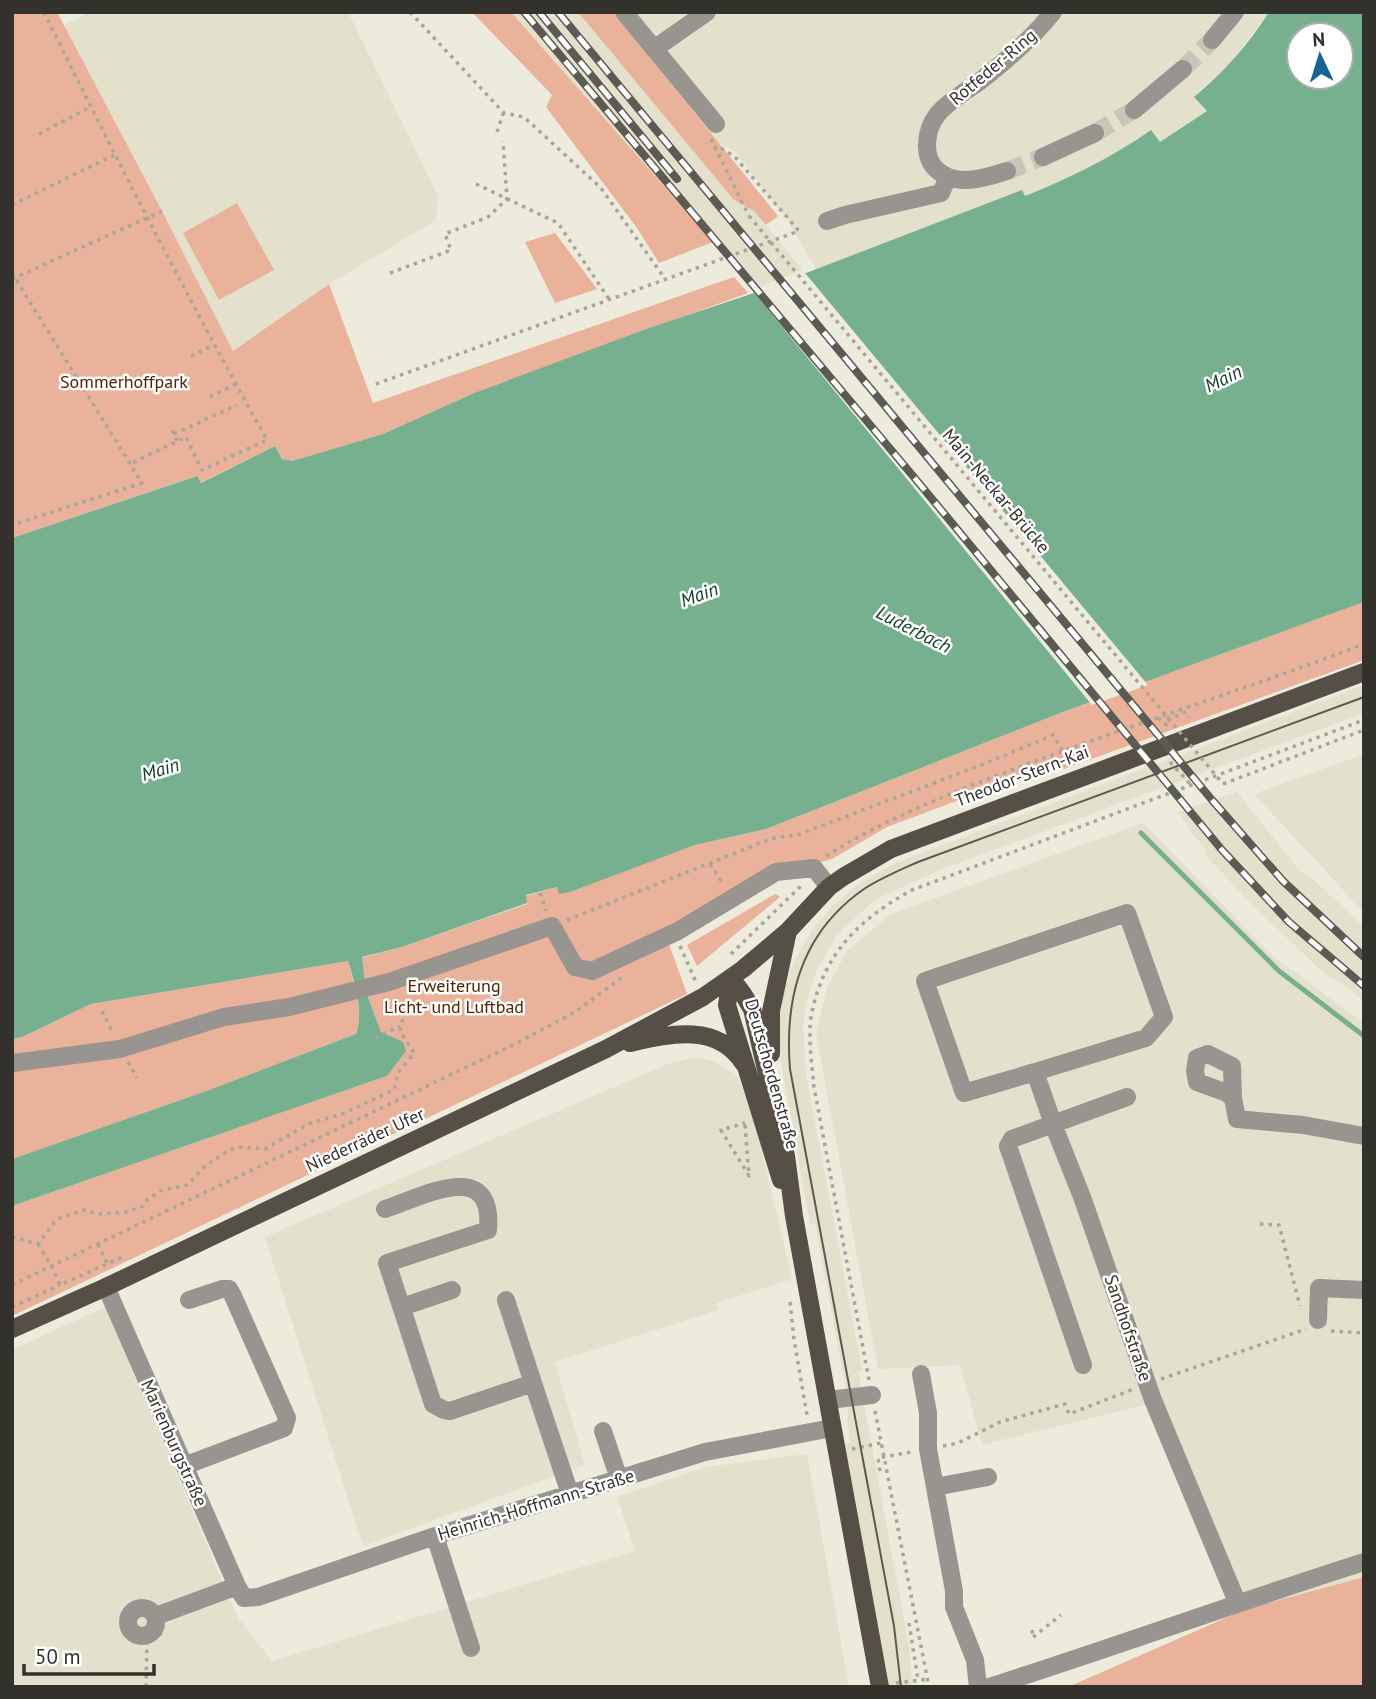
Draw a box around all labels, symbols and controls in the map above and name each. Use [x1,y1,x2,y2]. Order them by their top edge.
north arrow [1285,21,1355,91]
street label: Rotfeder-Ring [944,23,1041,110]
text: N [1312,27,1326,51]
water label: Main [1200,359,1246,397]
park label: Sommerhoffpark [60,370,188,393]
street label: Main-Neckar-Brücke [938,424,1055,558]
water label: Main [677,576,721,612]
water label: Luderbach [873,600,955,658]
street label: Theodor-Stern-Kai [952,739,1092,812]
water label: Main [138,752,182,786]
park label: Erweiterung Licht- und Luftbad [384,974,524,1018]
street label: Deutschordenstraße [740,996,805,1152]
street label: Niederräder Ufer [302,1102,428,1177]
street label: Sandhofstraße [1099,1271,1158,1384]
street label: Marienburgstraße [136,1376,213,1510]
street label: Heinrich-Hoffmann-Straße [435,1464,637,1545]
scale bar [24,1632,154,1676]
text: 50 m [35,1643,81,1670]

